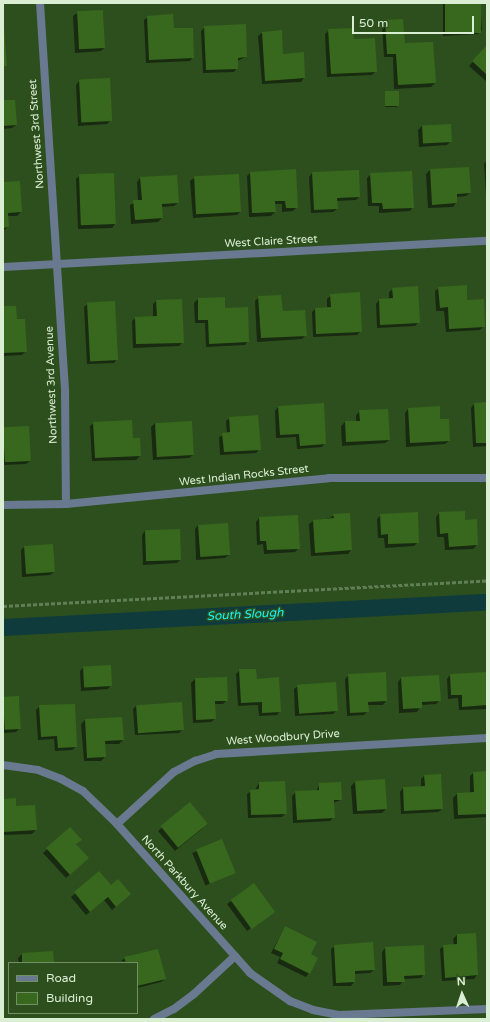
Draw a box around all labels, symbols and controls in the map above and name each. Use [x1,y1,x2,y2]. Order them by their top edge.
scale bar [354,8,476,34]
text: 50 m [359,16,388,30]
street label: Northwest 3rd Street [27,79,47,189]
street label: West Claire Street [224,233,318,251]
street label: Northwest 3rd Avenue [43,326,61,444]
street label: West Indian Rocks Street [179,463,309,489]
water label: South Slough [206,606,284,624]
street label: West Woodbury Drive [226,727,340,749]
street label: North Parkbury Avenue [138,833,230,933]
legend [8,962,138,1014]
text: Road [46,971,76,985]
north arrow [442,974,482,1014]
text: N [457,975,466,988]
text: Building [46,991,93,1005]

